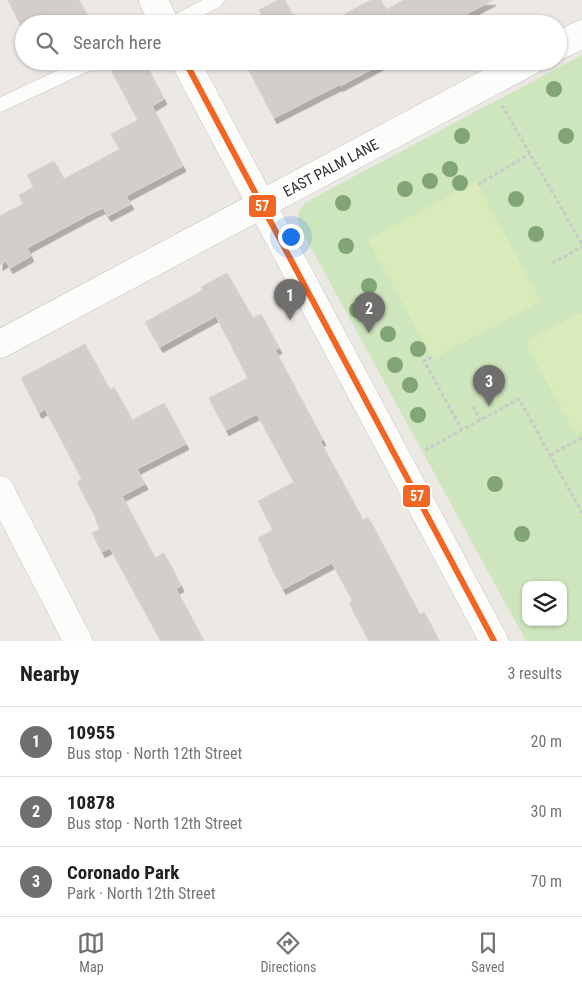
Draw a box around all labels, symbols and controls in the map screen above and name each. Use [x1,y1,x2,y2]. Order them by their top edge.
search box [15,15,567,70]
icon: search [33,29,61,57]
text: Search here [73,31,161,54]
street label: EAST PALM LANE [280,135,382,201]
line badge: 57 [248,194,277,218]
text: 57 [255,198,269,214]
your location [278,224,304,250]
pin: 1 [274,279,306,320]
pin: 2 [353,292,385,333]
pin: 3 [473,365,505,406]
line badge: 57 [402,484,431,508]
text: 57 [410,488,424,504]
map controls [522,581,567,626]
button: layers [522,581,567,626]
text: Nearby [20,662,79,686]
text: 3 results [507,664,562,683]
text: 10955 [67,721,115,744]
text: 1 [32,732,40,751]
text: 20 m [530,732,562,751]
text: Bus stop · North 12th Street [67,744,242,763]
text: 10878 [67,791,115,814]
text: 2 [32,802,40,821]
text: 30 m [530,802,562,821]
text: Bus stop · North 12th Street [67,814,242,833]
text: Coronado Park [67,861,179,884]
text: 3 [32,872,40,891]
text: 70 m [530,872,562,891]
text: Park · North 12th Street [67,884,216,903]
tab: Map [77,929,105,975]
tab: Directions [260,929,316,975]
tab: Saved [471,929,505,975]

